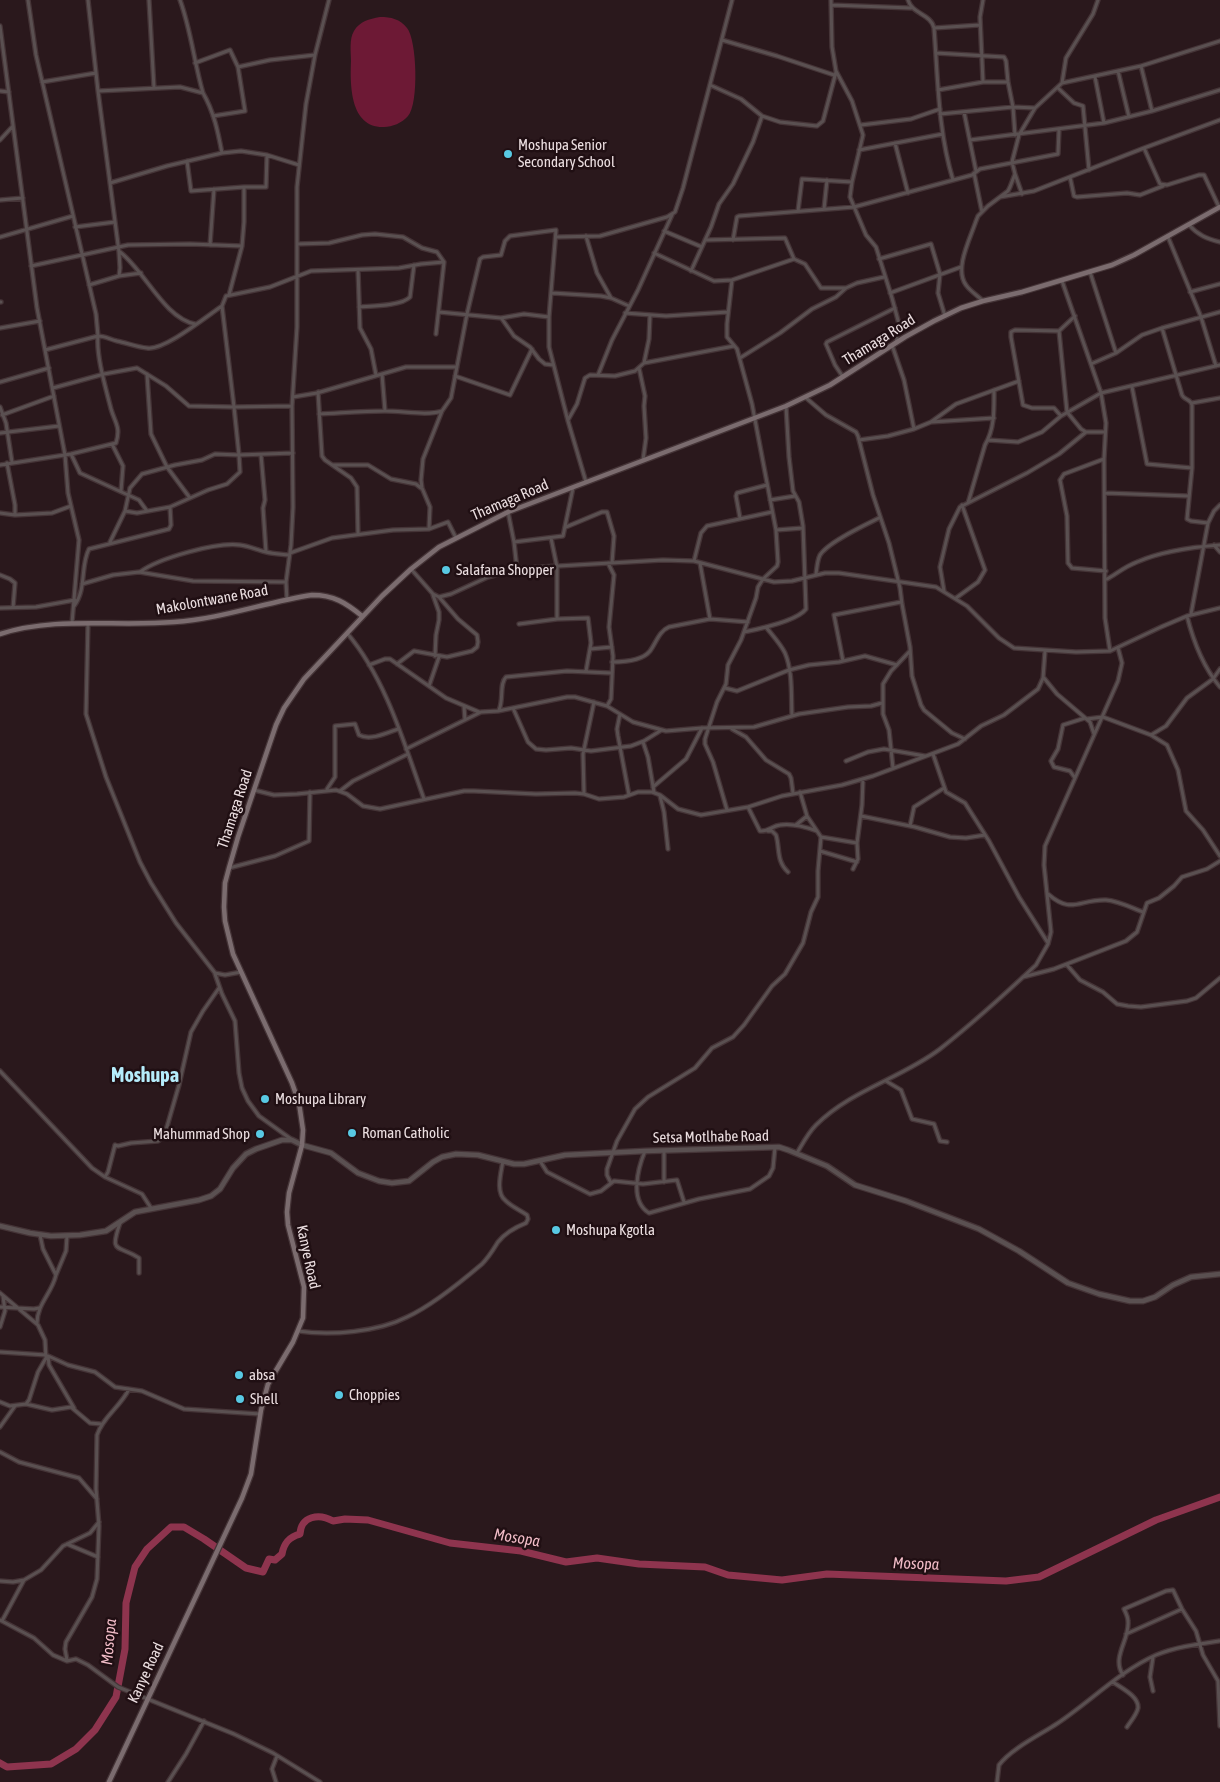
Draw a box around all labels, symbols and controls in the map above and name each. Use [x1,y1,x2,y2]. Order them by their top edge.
place label: Moshupa Senior Secondary School [518,136,615,171]
marker: Moshupa Senior Secondary School [502,148,514,160]
street label: Thamaga Road [839,311,919,369]
street label: Thamaga Road [469,476,551,524]
place label: Salafana Shopper [456,561,554,579]
marker: Salafana Shopper [440,564,452,576]
street label: Makolontwane Road [155,581,269,619]
street label: Thamaga Road [214,767,256,851]
district label: Moshupa [111,1064,179,1088]
place label: Moshupa Library [275,1090,366,1108]
marker: Moshupa Library [259,1093,271,1105]
place label: Roman Catholic [362,1124,449,1142]
place label: Mahummad Shop [153,1125,250,1143]
marker: Roman Catholic [346,1127,358,1139]
street label: Setsa Motlhabe Road [653,1127,769,1147]
marker: Mahummad Shop [254,1128,266,1140]
place label: Moshupa Kgotla [566,1221,655,1239]
street label: Kanye Road [292,1223,324,1291]
marker: Moshupa Kgotla [550,1224,562,1236]
place label: absa [249,1366,275,1384]
marker: absa [233,1369,245,1381]
place label: Choppies [349,1386,400,1404]
marker: Choppies [333,1389,345,1401]
place label: Shell [250,1390,278,1408]
marker: Shell [234,1393,246,1405]
water label: Mosopa [493,1525,541,1551]
water label: Mosopa [892,1554,940,1574]
water label: Mosopa [97,1618,121,1666]
street label: Kanye Road [124,1640,168,1706]

